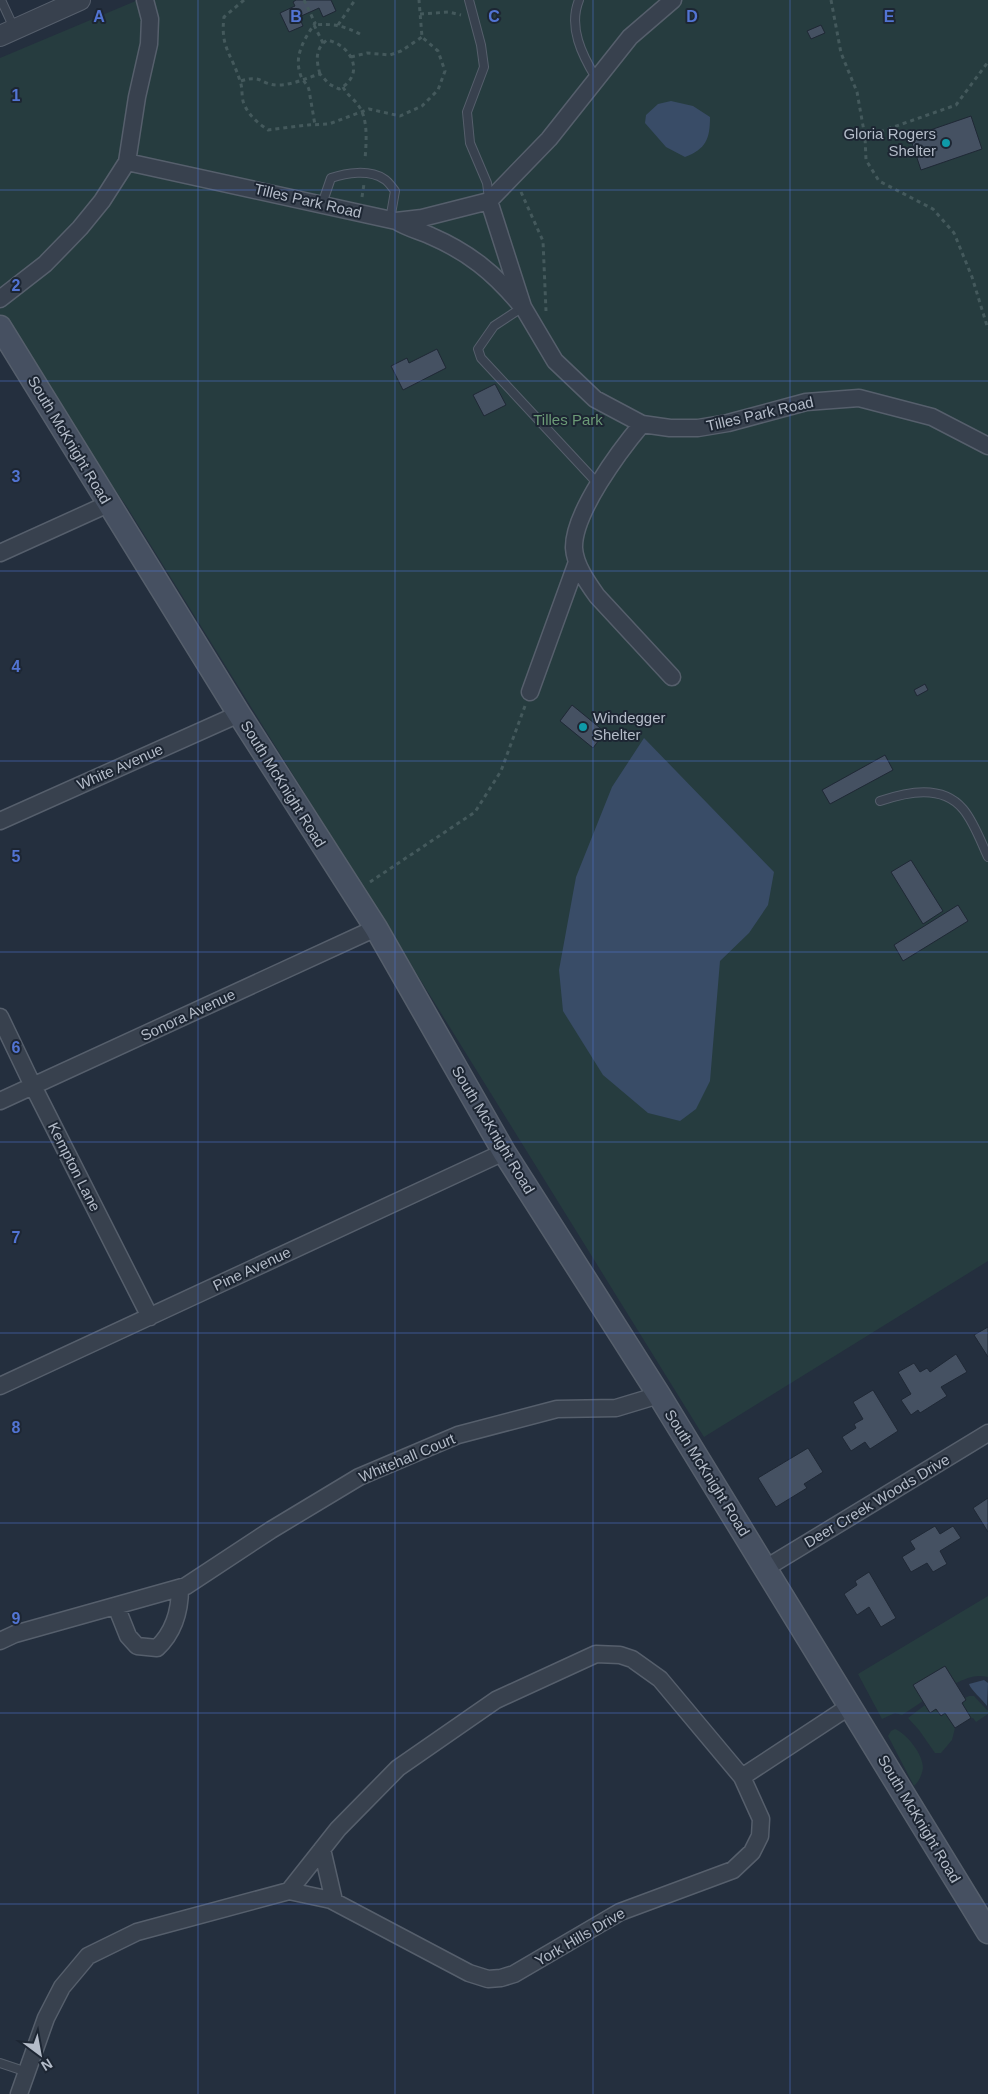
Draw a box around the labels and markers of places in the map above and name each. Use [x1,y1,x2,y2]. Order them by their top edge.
place label: Gloria Rogers Shelter [843,125,936,159]
marker: Gloria Rogers Shelter [940,137,952,149]
place label: Windegger Shelter [593,709,666,743]
marker: Windegger Shelter [577,721,589,733]

